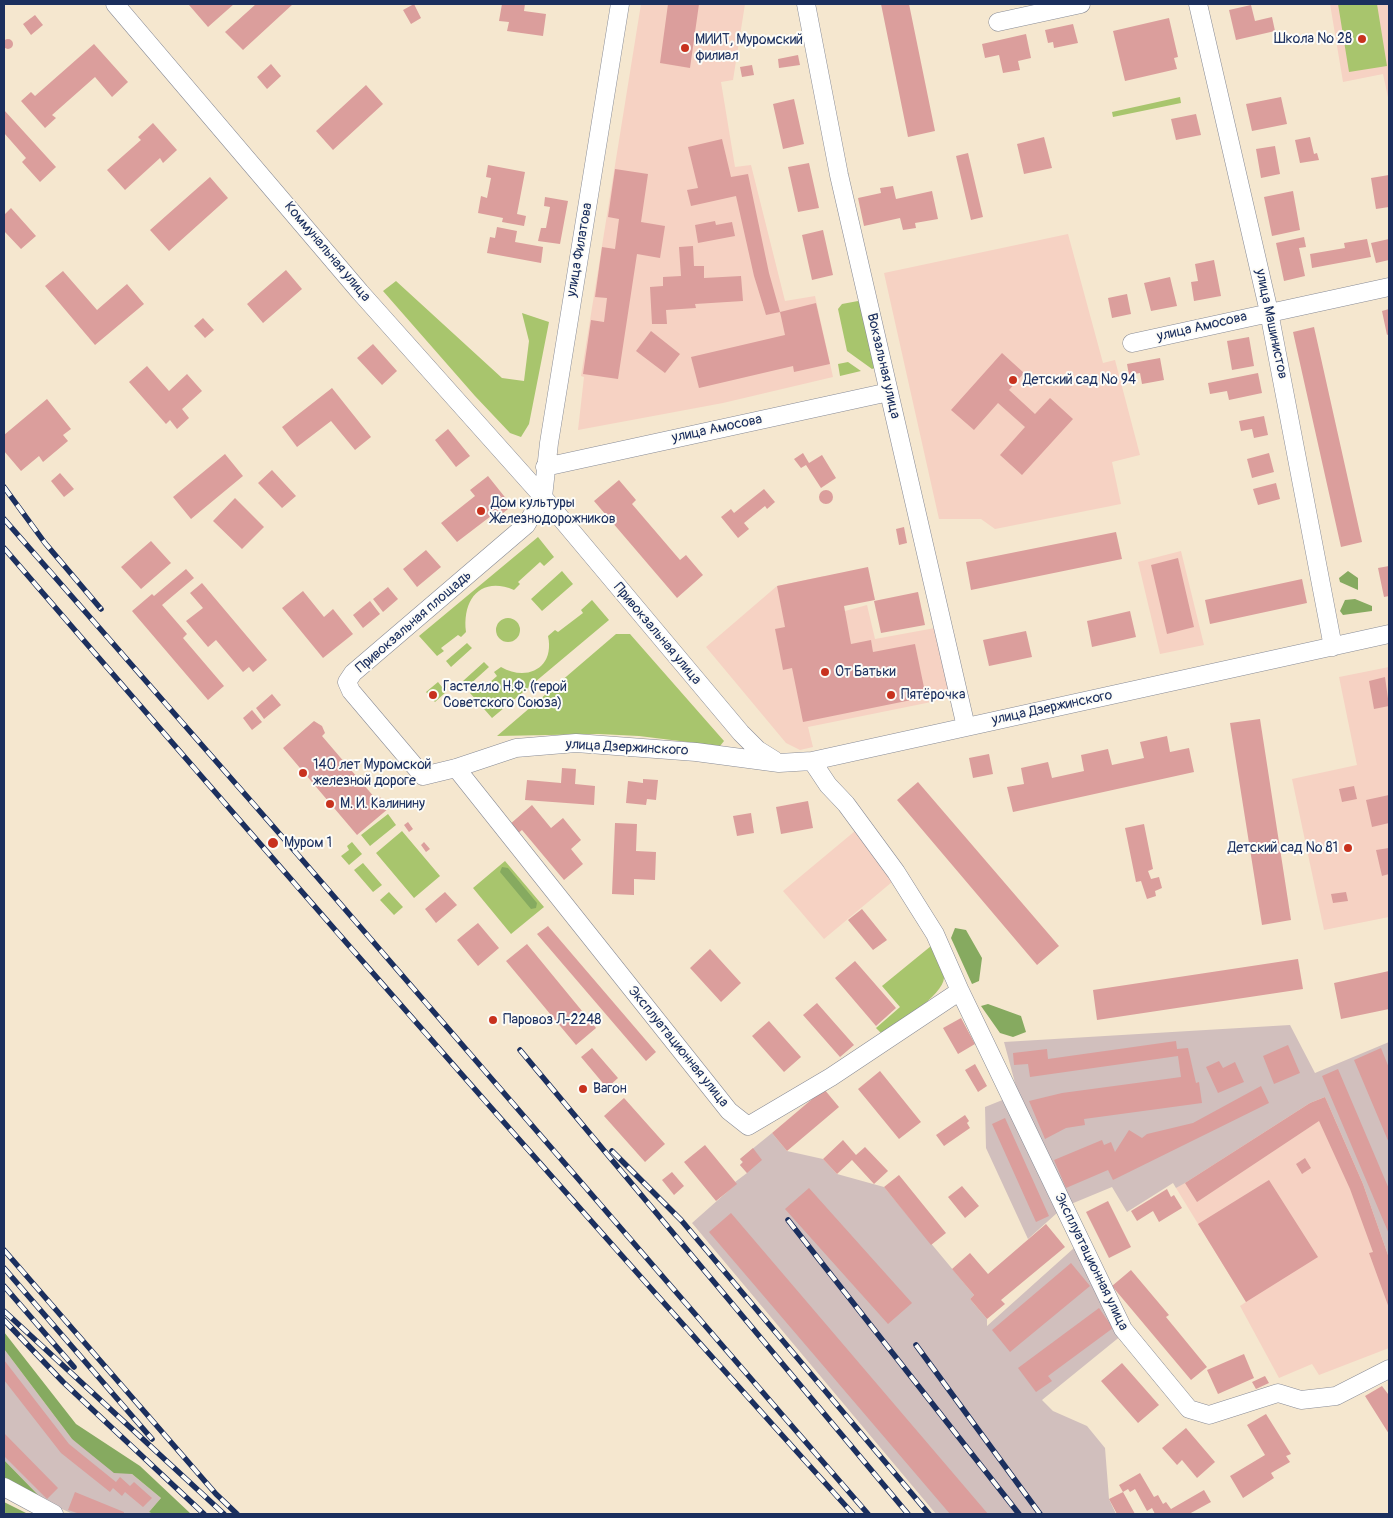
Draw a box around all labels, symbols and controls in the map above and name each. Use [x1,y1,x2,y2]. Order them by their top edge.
place label: Школа № 28 [1274,31,1352,47]
place label: МИИТ, Муромский филиал [695,32,803,64]
marker: Школа № 28 [1356,33,1368,45]
marker: МИИТ, Муромский филиал [679,42,691,54]
street label: Коммунальная улица [280,199,374,305]
street label: улица Филатова [563,202,597,298]
street label: улица Машинистов [1251,267,1291,381]
street label: улица Амосова [1155,308,1249,346]
street label: Вокзальная улица [863,312,903,420]
place label: Детский сад № 94 [1023,372,1136,388]
marker: Детский сад № 94 [1007,374,1019,386]
street label: улица Амосова [670,411,764,447]
place label: Дом культуры Железнодорожников [491,495,616,528]
marker: Дом культуры Железнодорожников [475,505,487,517]
street label: Привокзальная площадь [353,567,475,677]
street label: Привокзальная улица [609,580,705,688]
place label: От Батьки [835,664,896,680]
marker: От Батьки [819,666,831,678]
place label: Гастелло Н.Ф. (герой Советского Союза) [443,679,567,712]
place label: Пятёрочка [901,687,965,703]
street label: улица Дзержинского [990,687,1114,729]
marker: Гастелло Н.Ф. (герой Советского Союза) [427,689,439,701]
marker: Пятёрочка [885,689,897,701]
street label: улица Дзержинского [565,736,689,760]
place label: 140 лет Муромской железной дороге [313,757,431,790]
marker: 140 лет Муромской железной дороге [297,767,309,779]
place label: М. И. Калинину [340,796,425,812]
marker: М. И. Калинину [324,798,336,810]
place label: Муром 1 [284,835,332,851]
marker: Муром 1 [266,836,280,850]
place label: Детский сад № 81 [1228,840,1338,856]
marker: Детский сад № 81 [1342,842,1354,854]
street label: Эксплуатационная улица [624,983,732,1111]
place label: Паровоз Л-2248 [503,1012,601,1028]
marker: Паровоз Л-2248 [487,1014,499,1026]
place label: Вагон [593,1081,627,1097]
marker: Вагон [577,1083,589,1095]
street label: Эксплуатационная улица [1050,1191,1132,1333]

